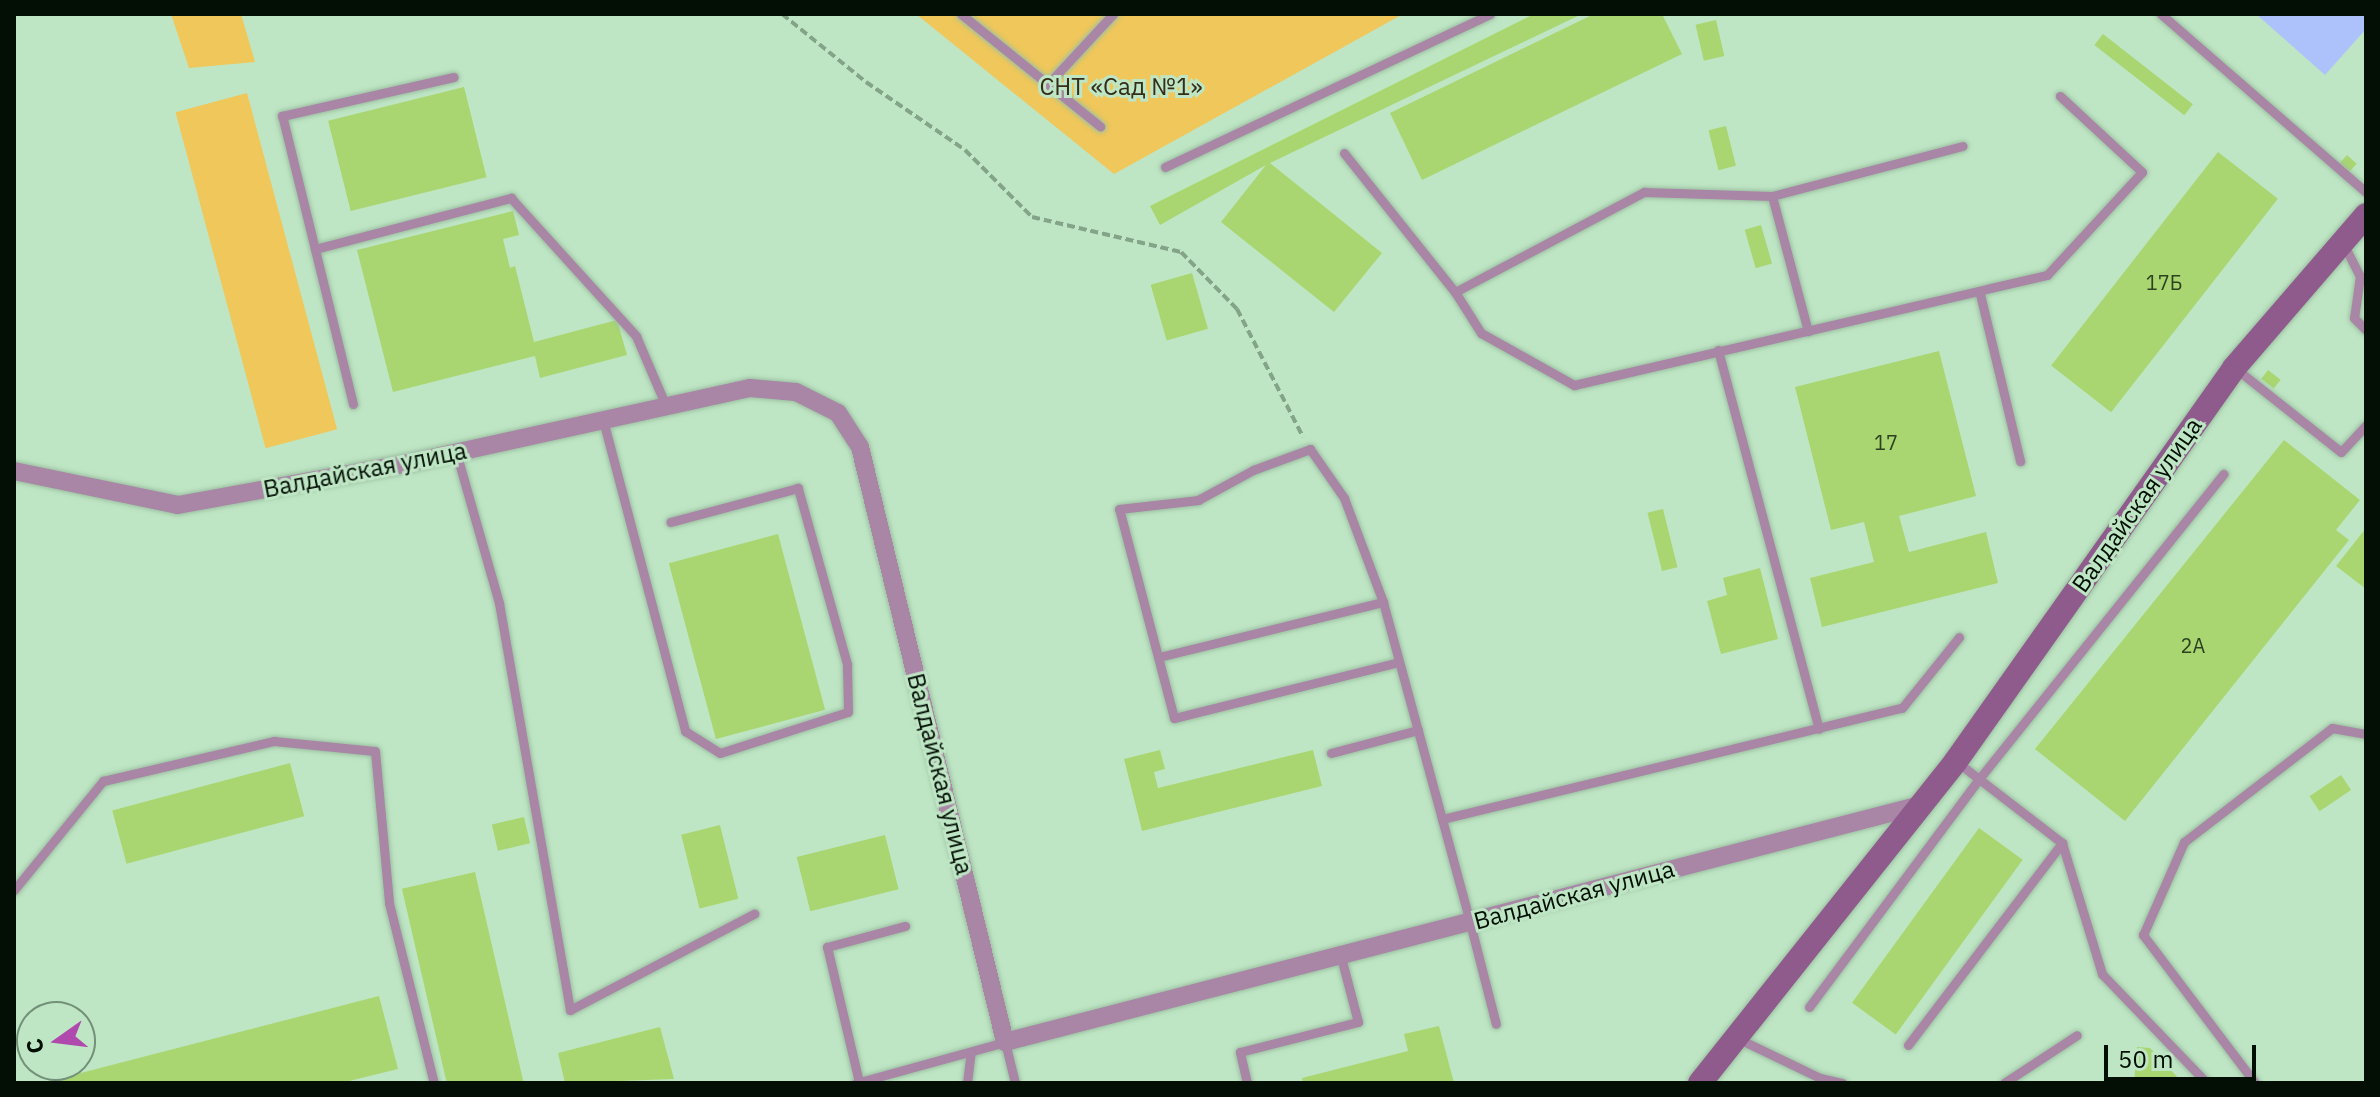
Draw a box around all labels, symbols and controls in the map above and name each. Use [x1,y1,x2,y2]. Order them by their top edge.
park label: СНТ «Сад №1» [1039,73,1203,101]
house number: 17Б [2146,270,2182,294]
street label: Валдайская улица [2066,412,2208,598]
house number: 17 [1874,430,1898,454]
street label: Валдайская улица [261,436,469,504]
house number: 2А [2181,633,2205,657]
street label: Валдайская улица [901,670,979,878]
street label: Валдайская улица [1471,854,1677,936]
north arrow [16,1001,96,1081]
scale bar [2108,1029,2260,1079]
text: С [18,1036,50,1057]
text: 50 m [2118,1043,2173,1075]

